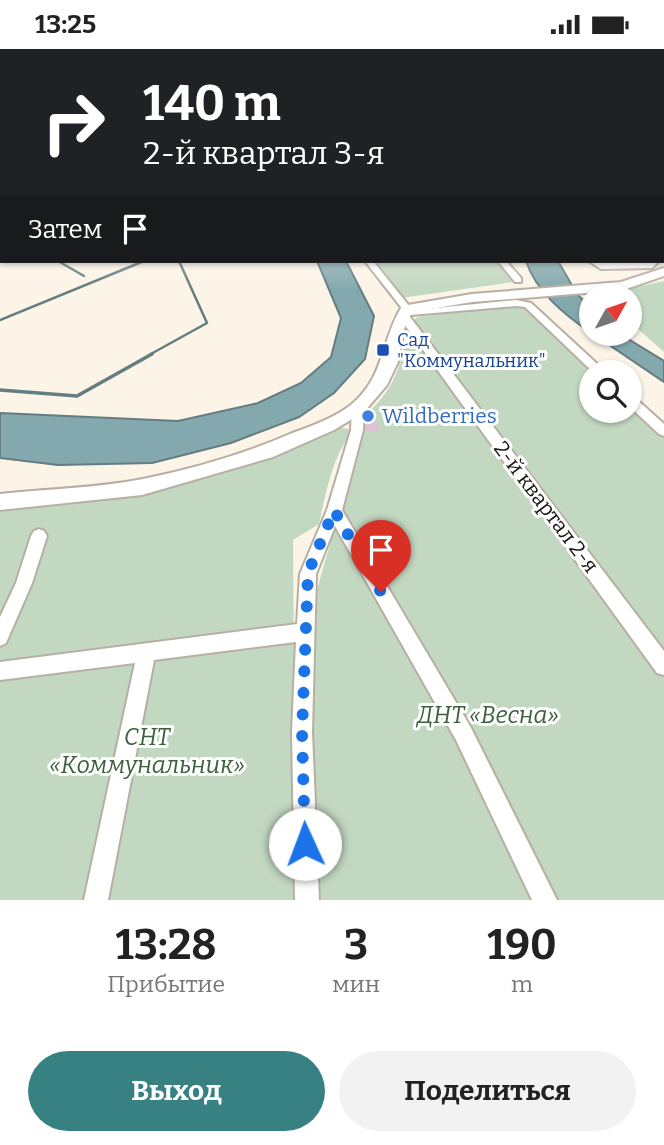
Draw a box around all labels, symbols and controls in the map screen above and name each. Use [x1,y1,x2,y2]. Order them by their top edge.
text: 13:25 [35,9,96,40]
text: 140 m [143,74,281,133]
icon: right [28,77,119,168]
text: 2-й квартал 3-я [143,134,384,172]
icon: arrive [116,210,154,248]
text: Затем [28,214,102,245]
north arrow [579,283,642,347]
map controls [579,283,642,423]
place label: Сад "Коммунальник" [397,329,546,372]
marker: Сад "Коммунальник" [375,342,391,358]
button: search [579,360,642,423]
place label: Wildberries [382,403,497,429]
marker: Wildberries [360,408,376,424]
street label: 2-й квартал 2-я [488,436,604,578]
pin [351,520,411,592]
icon: arrive [362,531,400,569]
park label: ДНТ «Весна» [415,701,559,729]
park label: СНТ «Коммунальник» [49,723,245,779]
position arrow [268,807,342,881]
text: 13:28 [116,920,217,970]
text: 3 [344,920,368,970]
text: 190 [487,920,557,970]
text: Прибытие [107,970,225,998]
text: мин [332,970,380,998]
text: m [511,970,533,998]
button: Выход [28,1051,325,1131]
button: Поделиться [339,1051,636,1131]

